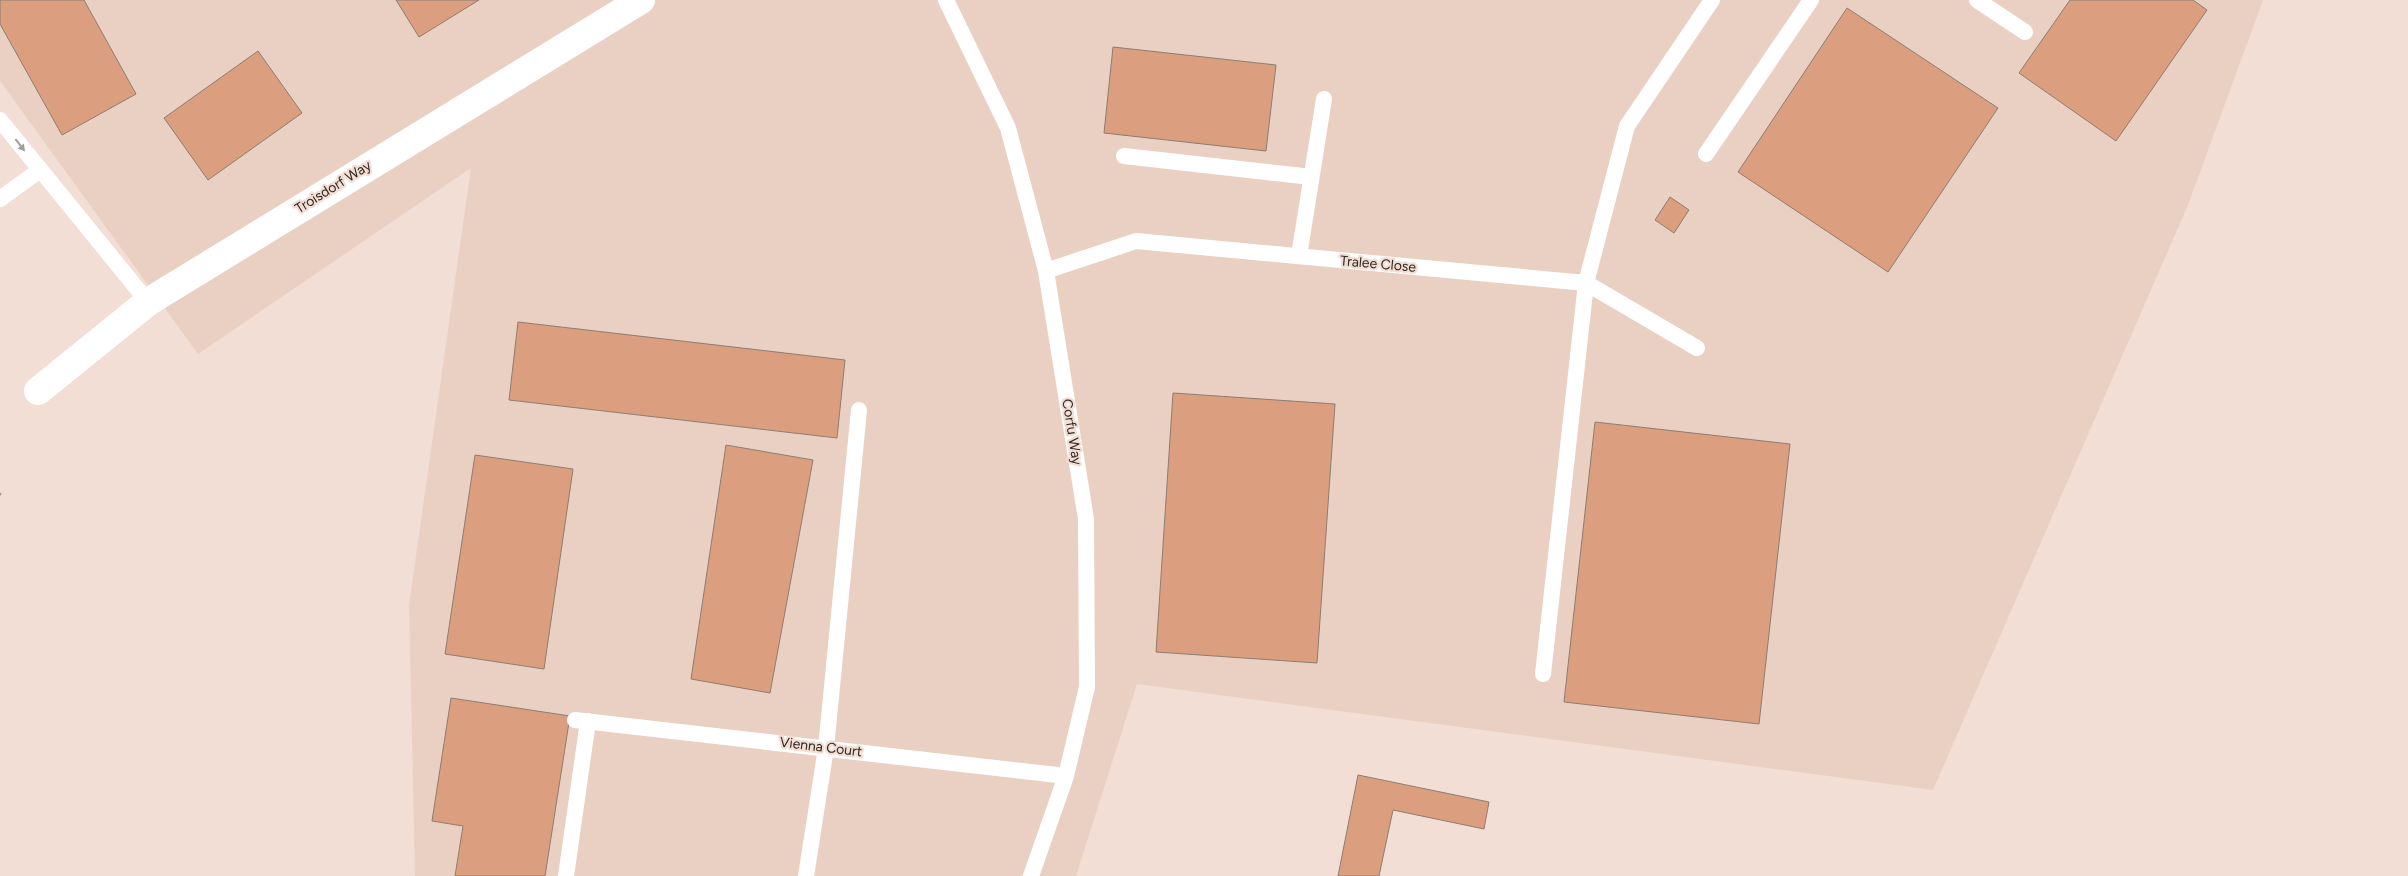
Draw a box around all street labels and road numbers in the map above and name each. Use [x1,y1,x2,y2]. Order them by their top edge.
street label: Troisdorf Way [292,156,375,217]
street label: Tralee Close [1339,252,1417,276]
street label: Corfu Way [1058,398,1086,467]
street label: Vienna Court [779,734,863,760]

